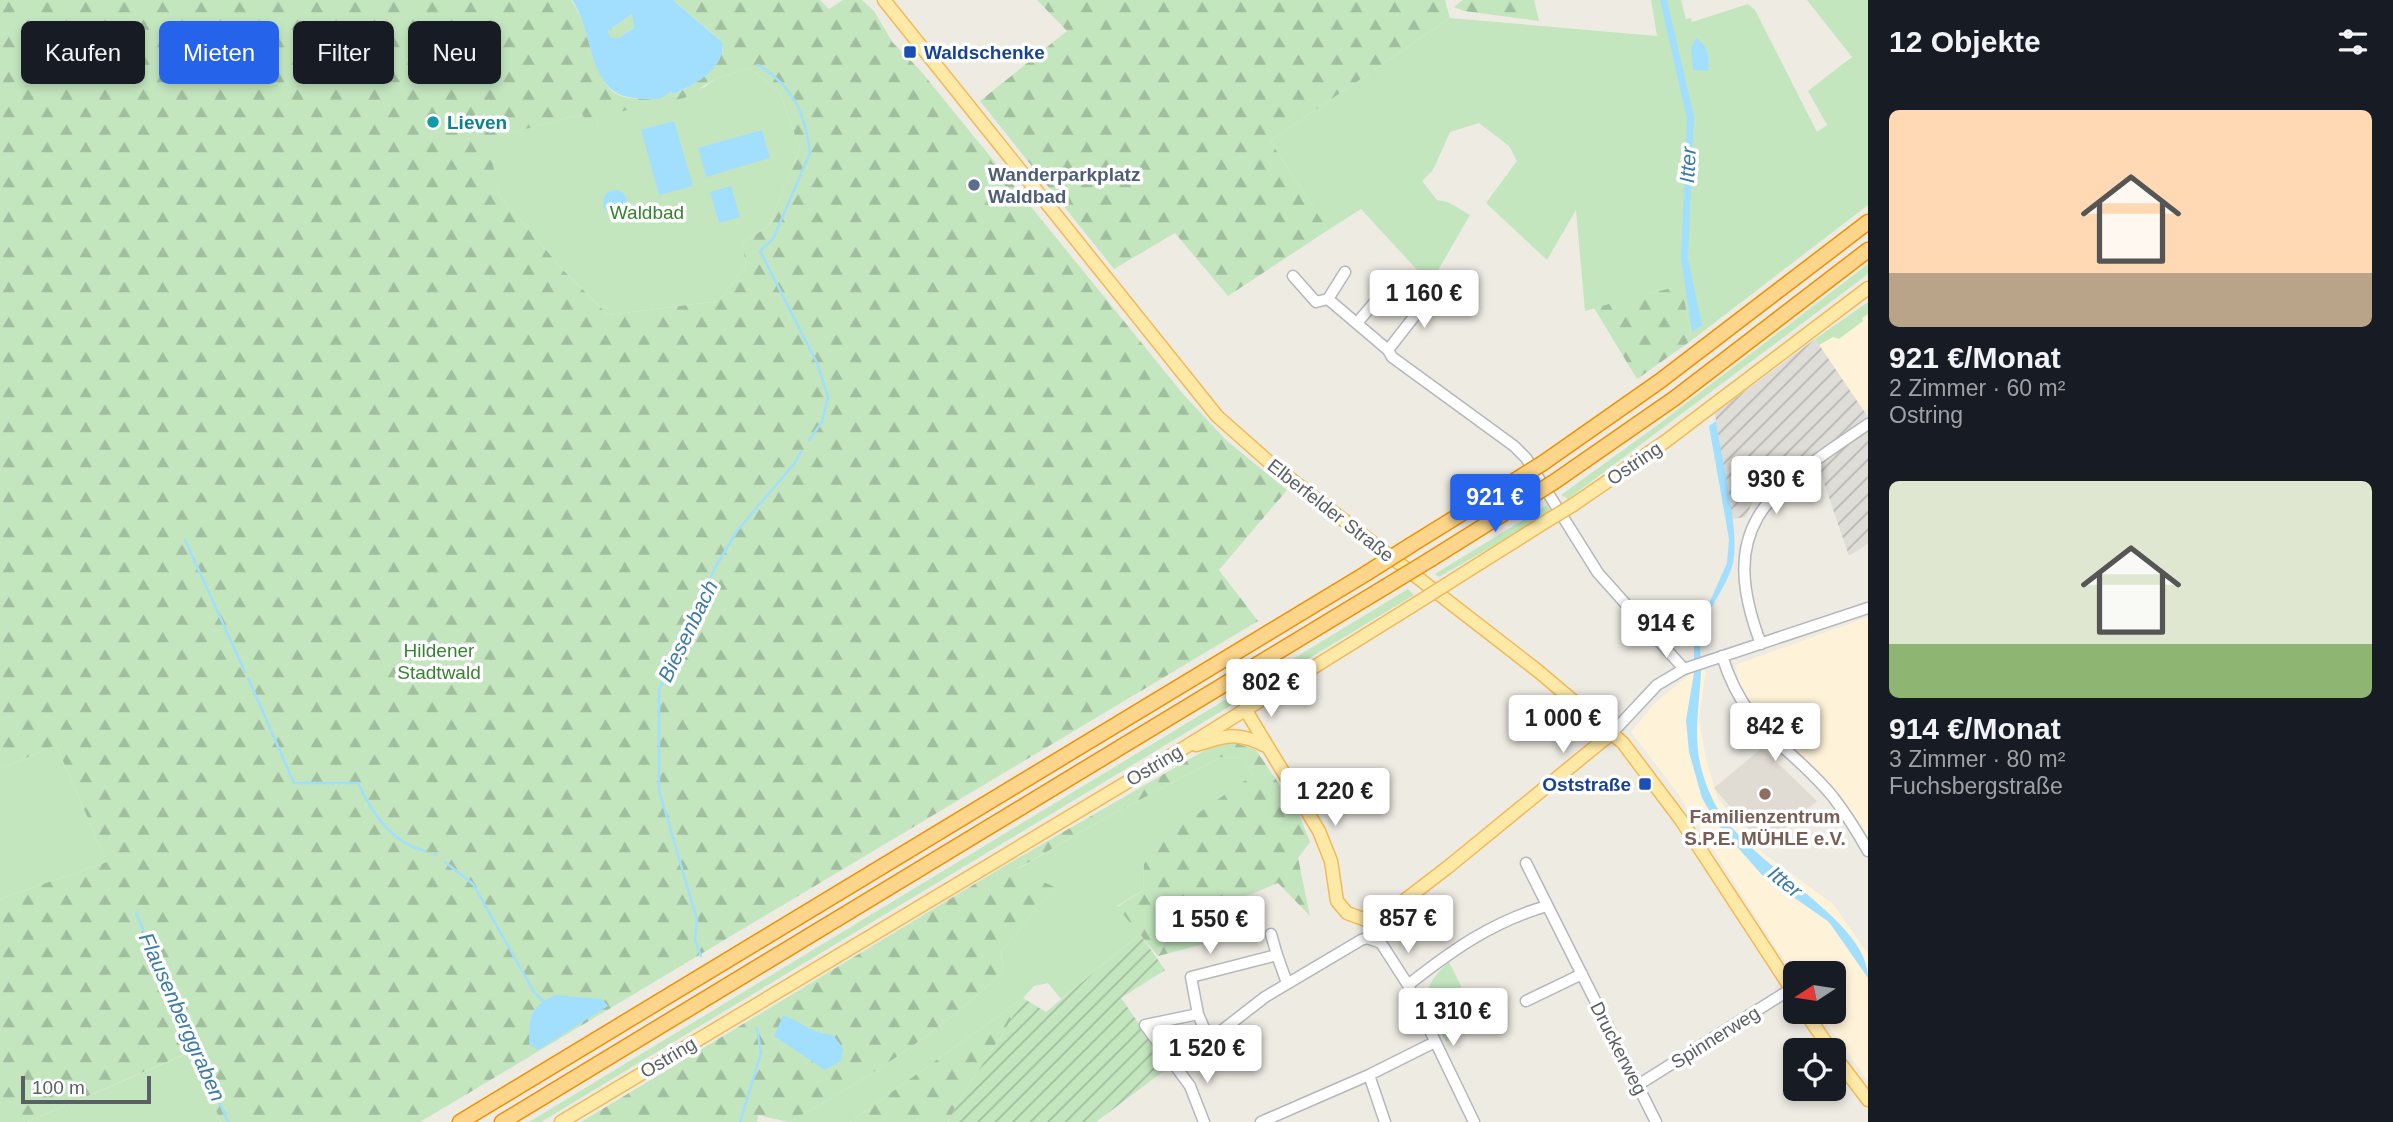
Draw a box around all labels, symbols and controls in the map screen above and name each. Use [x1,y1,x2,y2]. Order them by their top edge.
chip: Kaufen [21,21,145,84]
chip: Mieten [159,21,279,84]
chip: Filter [293,21,394,84]
chip: Neu [408,21,501,84]
icon: filters [2334,23,2372,61]
text: 12 Objekte [1889,25,2041,58]
place label: Waldschenke [924,42,1045,63]
marker: Waldschenke [902,44,918,60]
place label: Lieven [447,112,507,133]
marker: Lieven [425,114,441,130]
water label: Itter [1675,145,1700,184]
icon: home [2068,156,2194,282]
place label: Wanderparkplatz Waldbad [988,164,1140,207]
marker: Wanderparkplatz Waldbad [966,177,982,193]
park label: Waldbad [610,202,684,223]
pin: 1 160 € [1359,270,1489,330]
text: 1 160 € [1386,280,1462,306]
text: 921 €/Monat [1889,341,2061,374]
text: 2 Zimmer · 60 m² [1889,375,2065,401]
text: Ostring [1889,402,1963,428]
street label: Ostring [1603,438,1666,489]
street label: Elberfelder Straße [1263,455,1398,566]
pin: 930 € [1727,456,1825,516]
text: 930 € [1747,466,1805,492]
pin: 921 € [1446,475,1544,534]
text: 921 € [1466,484,1524,510]
icon: home [2068,527,2194,653]
water label: Biesenbach [653,576,722,685]
pin: 914 € [1617,600,1715,660]
text: 914 € [1637,610,1695,636]
park label: Hildener Stadtwald [397,640,481,683]
pin: 802 € [1222,660,1320,719]
text: 802 € [1242,669,1300,695]
pin: 1 000 € [1498,696,1628,755]
pin: 842 € [1726,704,1824,763]
text: 1 000 € [1525,705,1601,731]
text: 914 €/Monat [1889,712,2061,745]
text: 842 € [1746,713,1804,739]
street label: Ostring [1123,741,1186,790]
text: 3 Zimmer · 80 m² [1889,746,2065,772]
pin: 1 220 € [1270,768,1400,828]
text: Fuchsbergstraße [1889,773,2063,799]
place label: Oststraße [1542,774,1631,795]
marker: Oststraße [1637,776,1653,792]
text: 1 220 € [1297,778,1373,804]
marker: Familienzentrum S.P.E. MÜHLE e.V. [1757,786,1773,802]
place label: Familienzentrum S.P.E. MÜHLE e.V. [1684,806,1846,849]
water label: Itter [1764,861,1807,903]
pin: 857 € [1359,895,1457,955]
pin: 1 550 € [1145,897,1275,956]
text: 857 € [1379,905,1437,931]
text: 1 550 € [1172,906,1248,932]
water label: Flausenberggraben [135,929,230,1105]
north arrow [1783,961,1846,1024]
map controls [1783,961,1846,1101]
pin: 1 310 € [1388,988,1518,1048]
text: 1 310 € [1415,998,1491,1024]
street label: Druckerweg [1586,998,1651,1098]
street label: Spinnerweg [1667,1002,1763,1073]
pin: 1 520 € [1142,1026,1272,1085]
street label: Ostring [637,1033,700,1082]
text: 1 520 € [1169,1035,1245,1061]
button: locate [1783,1038,1846,1101]
scale bar [21,1073,150,1105]
text: 100 m [32,1077,85,1098]

